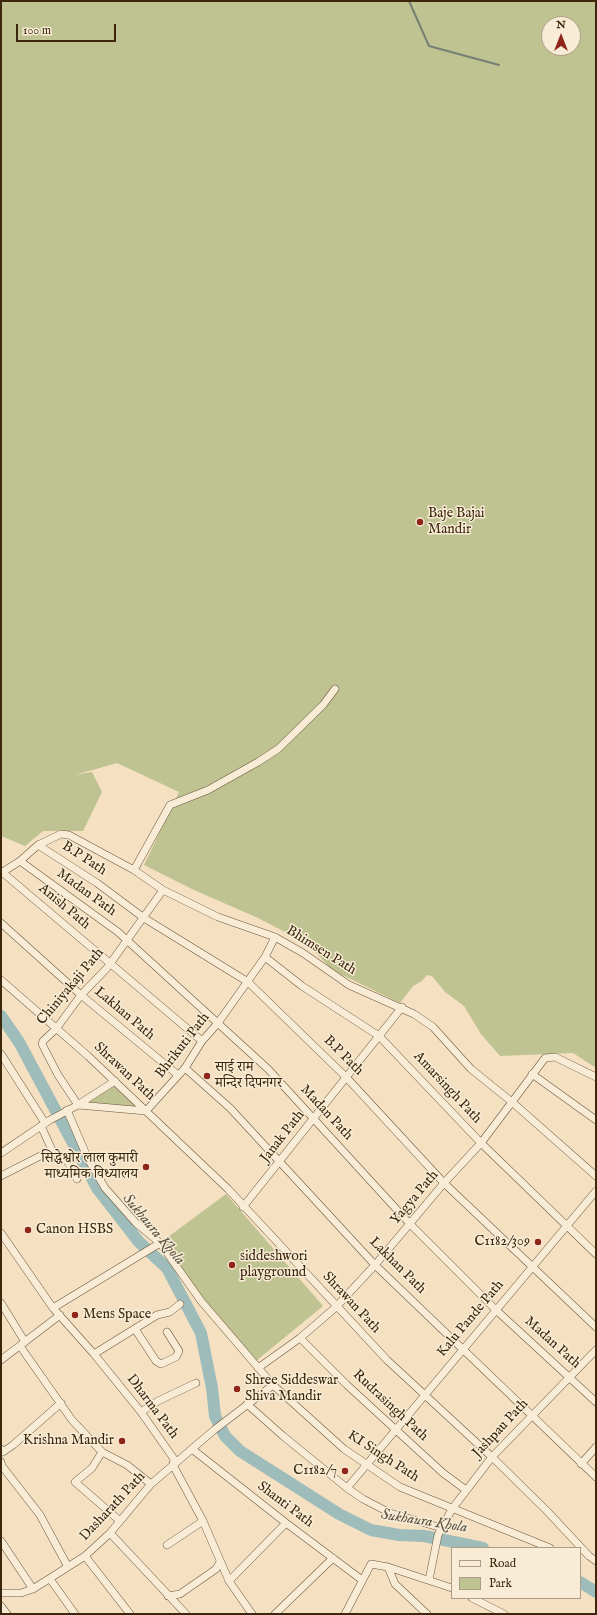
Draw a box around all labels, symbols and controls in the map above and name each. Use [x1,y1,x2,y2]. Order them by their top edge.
scale bar [18,16,118,42]
north arrow [541,16,581,56]
text: N [556,18,566,32]
text: 100 m [23,23,51,38]
place label: Baje Bajai Mandir [428,506,485,538]
marker: Baje Bajai Mandir [415,517,425,527]
street label: B.P Path [59,838,109,880]
street label: Madan Path [53,866,119,920]
street label: Anish Path [35,881,93,933]
street label: Bhimsen Path [283,923,359,979]
street label: Chiniyakaji Path [34,945,108,1029]
street label: Lakhan Path [90,984,158,1044]
street label: Bhrikuti Path [152,1010,214,1082]
street label: B.P Path [319,1032,367,1080]
street label: Shrawan Path [90,1039,158,1105]
street label: Amarsingh Path [409,1049,485,1127]
place label: साई राम मन्दिर दिपनगर [215,1060,282,1092]
marker: साई राम मन्दिर दिपनगर [202,1071,212,1081]
street label: Madan Path [296,1082,356,1144]
street label: Janak Path [257,1107,309,1167]
place label: सिद्धेश्वोर लाल कुमारी माध्यमिक विध्यालय [41,1151,138,1184]
marker: सिद्धेश्वोर लाल कुमारी माध्यमिक विध्यालय [141,1162,151,1172]
street label: Yagya Path [388,1168,442,1228]
water label: Sukhaura Khola [118,1191,188,1269]
place label: Canon HSBS [36,1222,113,1238]
marker: Canon HSBS [23,1225,33,1235]
street label: Lakhan Path [365,1234,429,1298]
place label: C1182/309 [475,1234,530,1250]
marker: C1182/309 [533,1237,543,1247]
place label: siddeshwori playground [240,1249,308,1282]
marker: siddeshwori playground [227,1260,237,1270]
street label: Shrawan Path [318,1269,384,1337]
street label: Kalu Pande Path [434,1277,508,1361]
place label: Mens Space [83,1307,151,1323]
marker: Mens Space [70,1310,80,1320]
street label: Madan Path [521,1313,583,1373]
street label: Rudrasingh Path [349,1367,431,1445]
street label: Dharma Path [122,1372,182,1442]
place label: Shree Siddeswar Shiva Mandir [245,1373,338,1406]
marker: Shree Siddeswar Shiva Mandir [232,1384,242,1394]
street label: Jashpau Path [470,1396,532,1462]
street label: KI Singh Path [344,1428,422,1486]
place label: Krishna Mandir [23,1433,114,1449]
marker: Krishna Mandir [117,1436,127,1446]
place label: C1182/7 [293,1463,337,1479]
marker: C1182/7 [340,1466,350,1476]
street label: Dasharath Path [77,1469,149,1545]
street label: Shanti Path [254,1478,316,1532]
water label: Sukhaura Khola [379,1506,469,1538]
legend [451,1547,581,1599]
text: Road [489,1556,516,1571]
text: Park [489,1576,512,1591]

